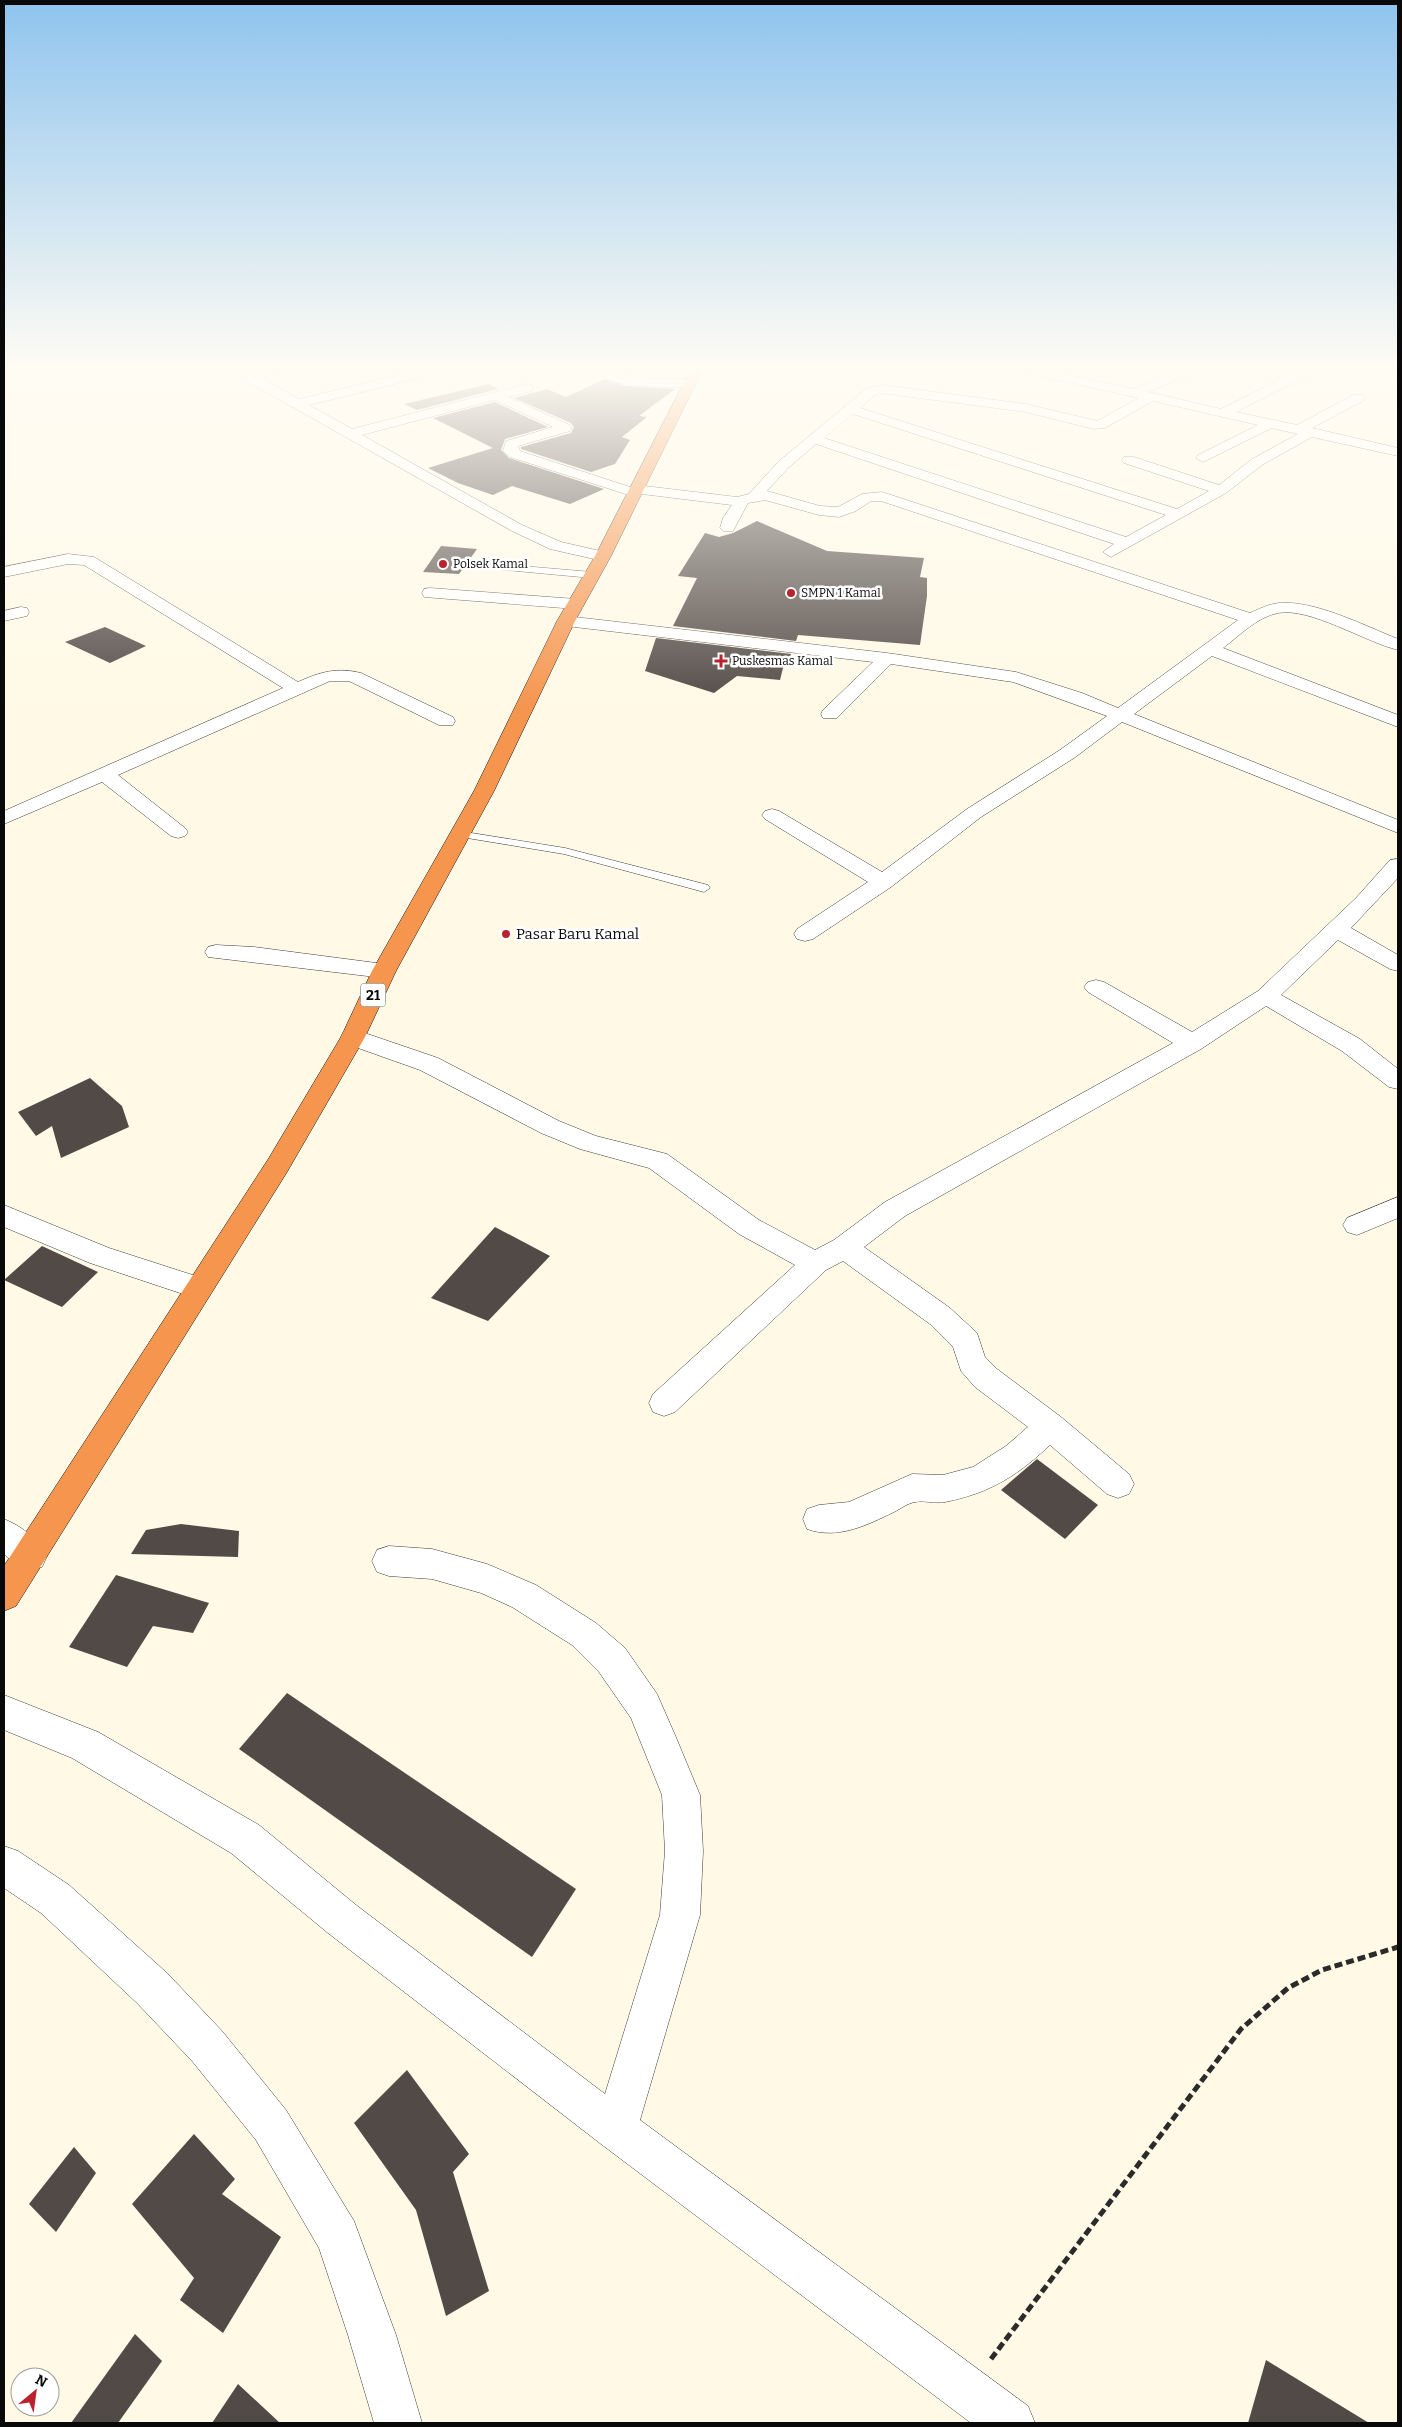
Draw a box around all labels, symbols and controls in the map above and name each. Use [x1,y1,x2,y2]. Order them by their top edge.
place label: Polsek Kamal [453,557,528,571]
marker: Polsek Kamal [437,558,449,570]
place label: SMPN 1 Kamal [801,586,881,600]
marker: SMPN 1 Kamal [785,587,797,599]
marker: Puskesmas Kamal [714,654,728,668]
place label: Puskesmas Kamal [732,654,834,668]
place label: Pasar Baru Kamal [516,925,639,943]
marker: Pasar Baru Kamal [500,928,512,940]
road number: 21 [360,984,386,1006]
north arrow [10,2367,60,2417]
text: N [32,2371,50,2391]

